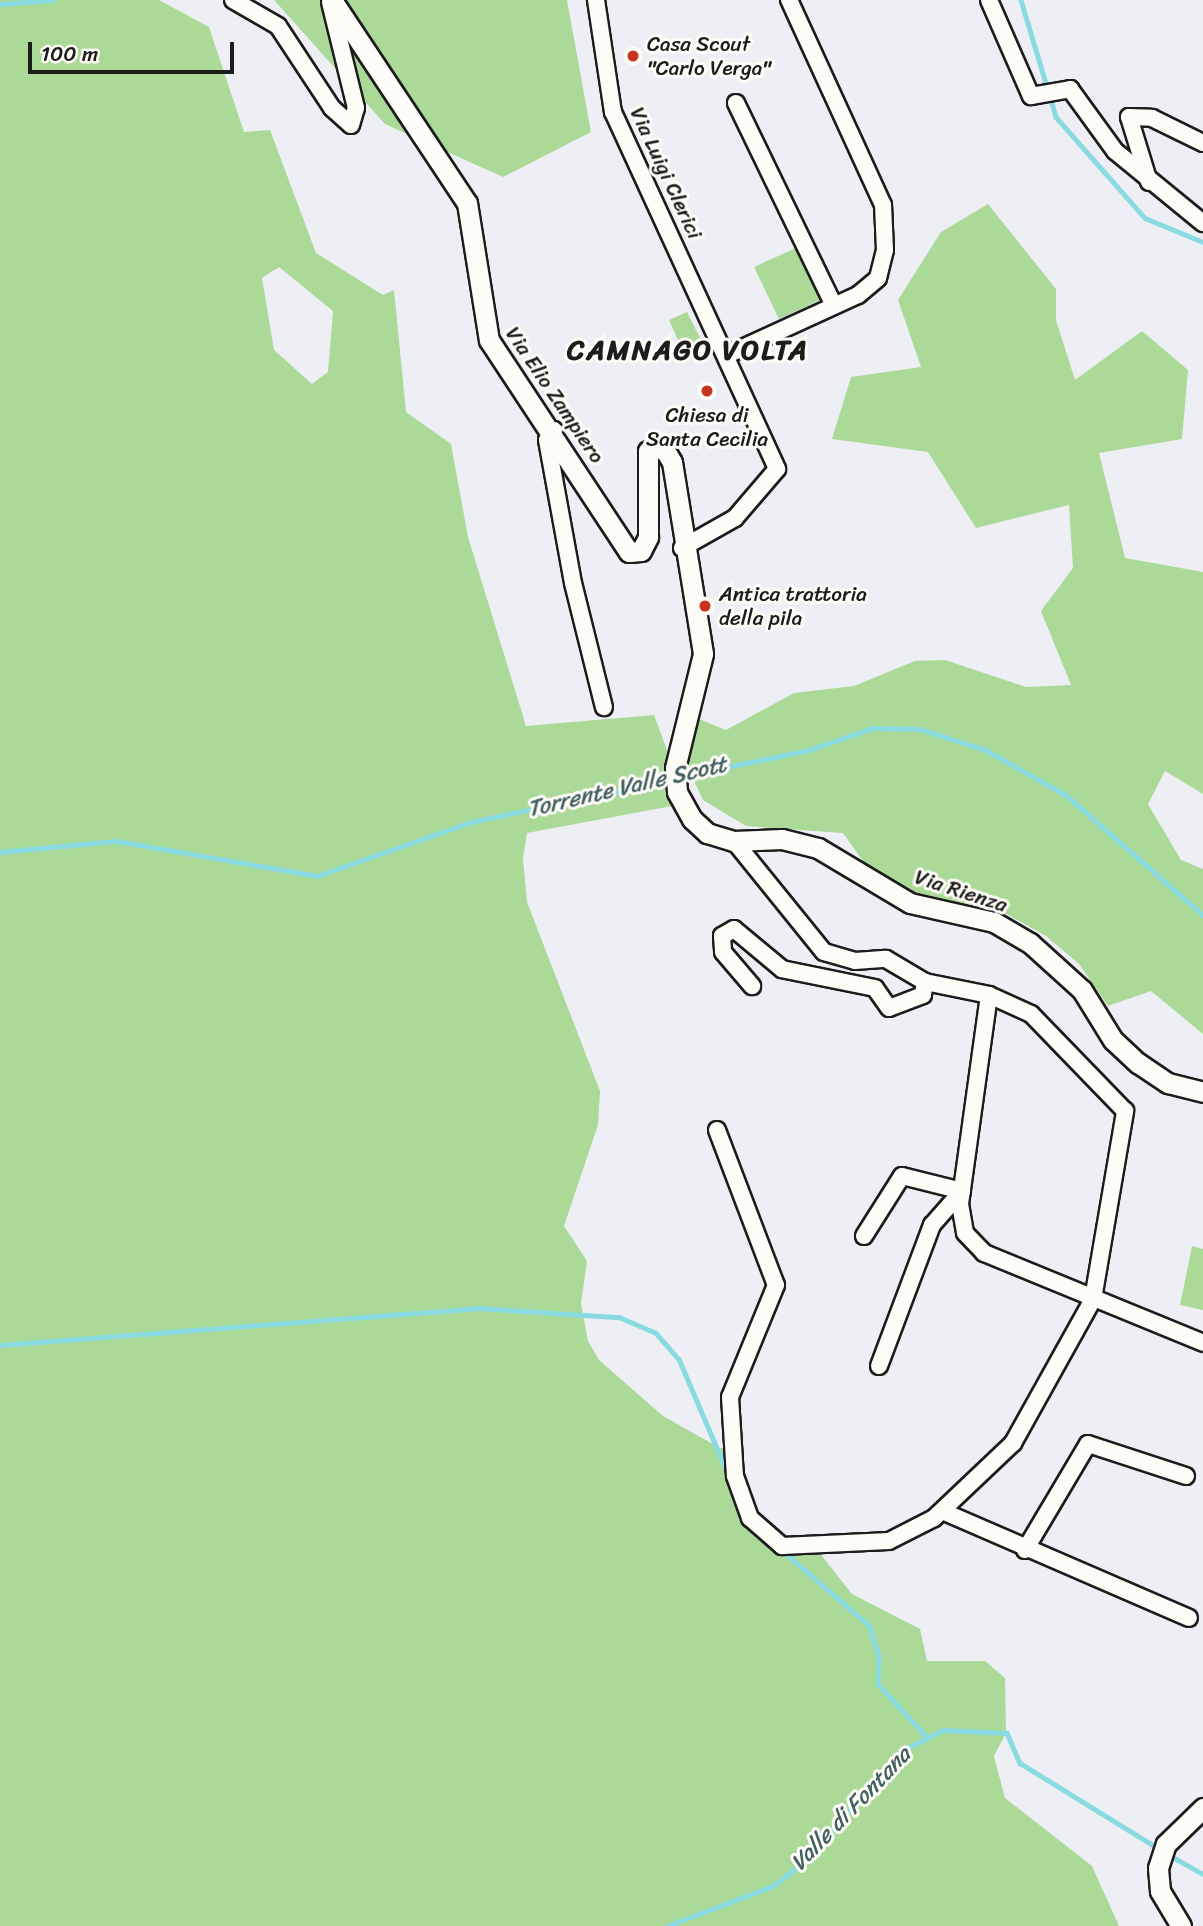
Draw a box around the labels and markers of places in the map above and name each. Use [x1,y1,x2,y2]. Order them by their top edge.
place label: Casa Scout "Carlo Verga" [647,31,770,81]
marker: Casa Scout "Carlo Verga" [625,48,641,64]
marker: Chiesa di Santa Cecilia [699,383,715,399]
place label: Chiesa di Santa Cecilia [646,402,768,452]
place label: Antica trattoria della pila [719,581,867,631]
marker: Antica trattoria della pila [697,598,713,614]

